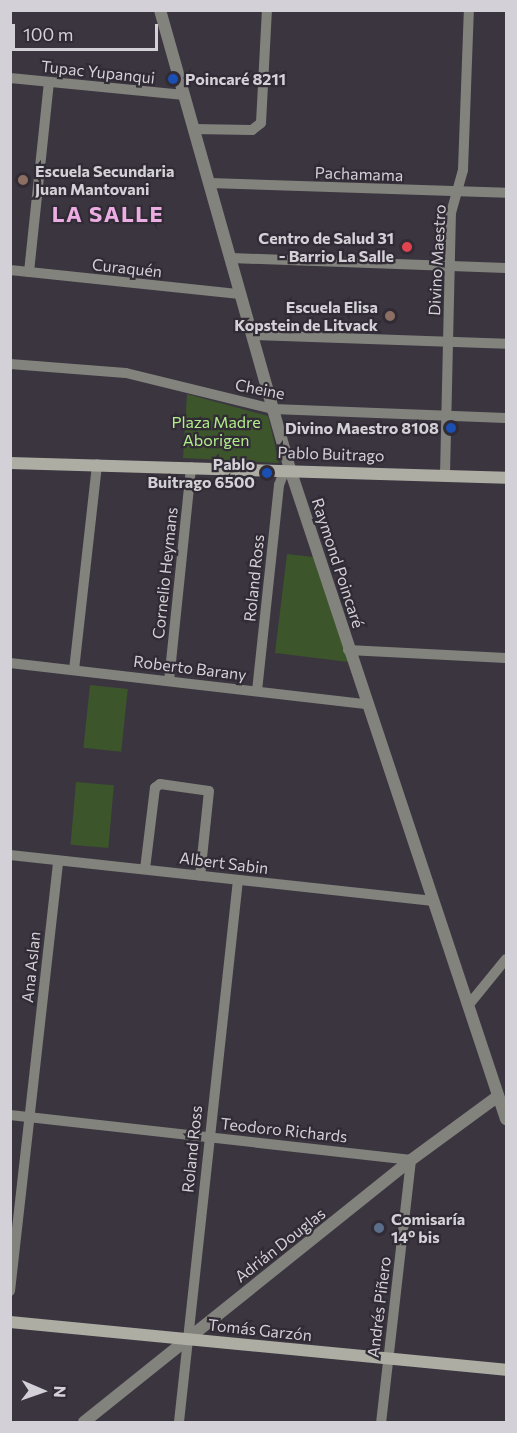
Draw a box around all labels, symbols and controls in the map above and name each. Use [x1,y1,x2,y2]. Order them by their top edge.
scale bar [15,12,160,50]
text: 100 m [23,23,73,45]
street label: Tupac Yupanqui [40,56,156,88]
place label: Poincaré 8211 [185,69,286,89]
marker: Poincaré 8211 [166,72,180,86]
place label: Escuela Secundaria Juan Mantovani [35,161,175,199]
street label: Pachamama [314,163,404,185]
marker: Escuela Secundaria Juan Mantovani [16,173,30,187]
district label: LA SALLE [52,201,164,227]
street label: Divino Maestro [424,204,450,316]
place label: Centro de Salud 31 - Barrio La Salle [258,228,394,266]
marker: Centro de Salud 31 - Barrio La Salle [398,238,416,256]
street label: Curaquén [91,255,163,281]
place label: Escuela Elisa Kopstein de Litvack [234,297,378,335]
marker: Escuela Elisa Kopstein de Litvack [383,309,397,323]
street label: Cheine [233,375,287,403]
park label: Plaza Madre Aborigen [171,412,261,450]
place label: Divino Maestro 8108 [285,418,439,438]
marker: Divino Maestro 8108 [444,421,458,435]
street label: Pablo Buitrago [277,443,385,465]
place label: Pablo Buitrago 6500 [147,454,255,492]
marker: Pablo Buitrago 6500 [260,466,274,480]
street label: Raymond Poincaré [308,496,368,630]
street label: Cornelio Heymans [149,506,181,640]
street label: Roland Ross [240,533,268,623]
street label: Roberto Barany [132,652,248,684]
street label: Albert Sabin [178,848,270,878]
street label: Ana Aslan [18,930,44,1004]
street label: Roland Ross [178,1104,206,1194]
street label: Teodoro Richards [220,1114,348,1146]
street label: Adrián Douglas [231,1204,329,1286]
place label: Comisaría 14º bis [391,1209,465,1247]
marker: Comisaría 14º bis [372,1221,386,1235]
street label: Andrés Piñero [363,1255,395,1359]
street label: Tomás Garzón [207,1315,313,1345]
north arrow [12,1361,72,1421]
text: N [51,1385,70,1398]

